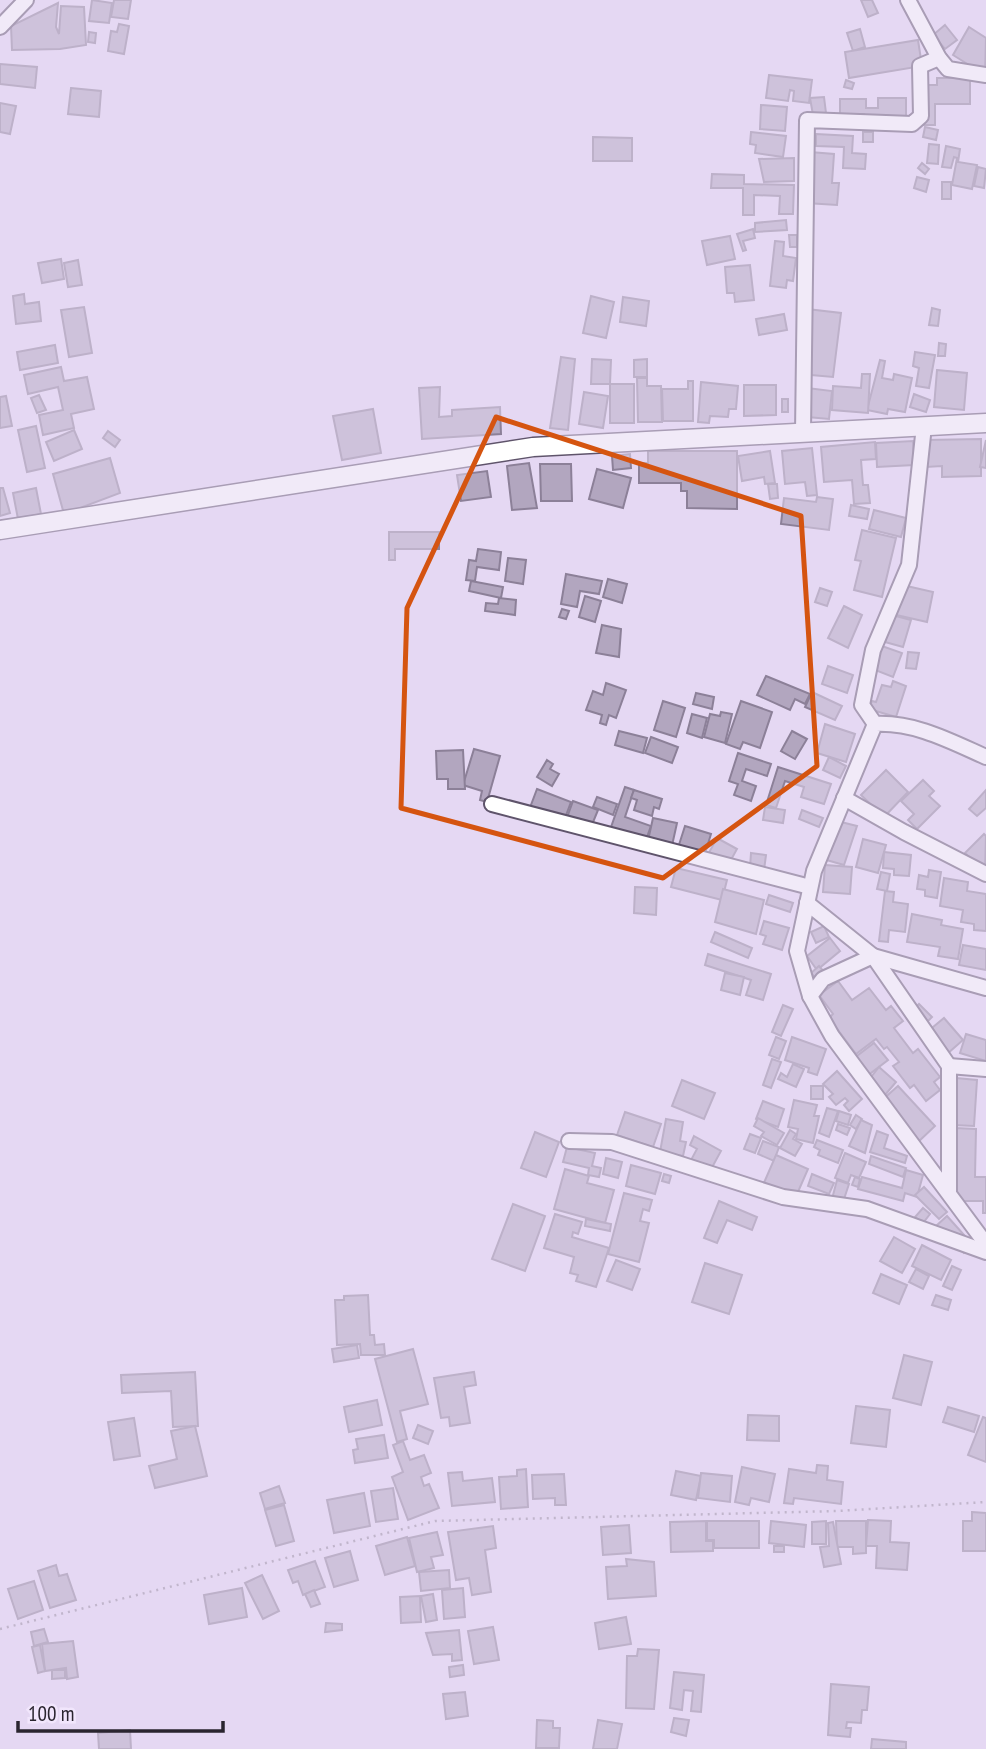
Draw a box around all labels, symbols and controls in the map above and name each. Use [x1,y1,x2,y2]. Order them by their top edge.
scale bar [18,1690,222,1734]
text: 100 m [28,1700,74,1727]

